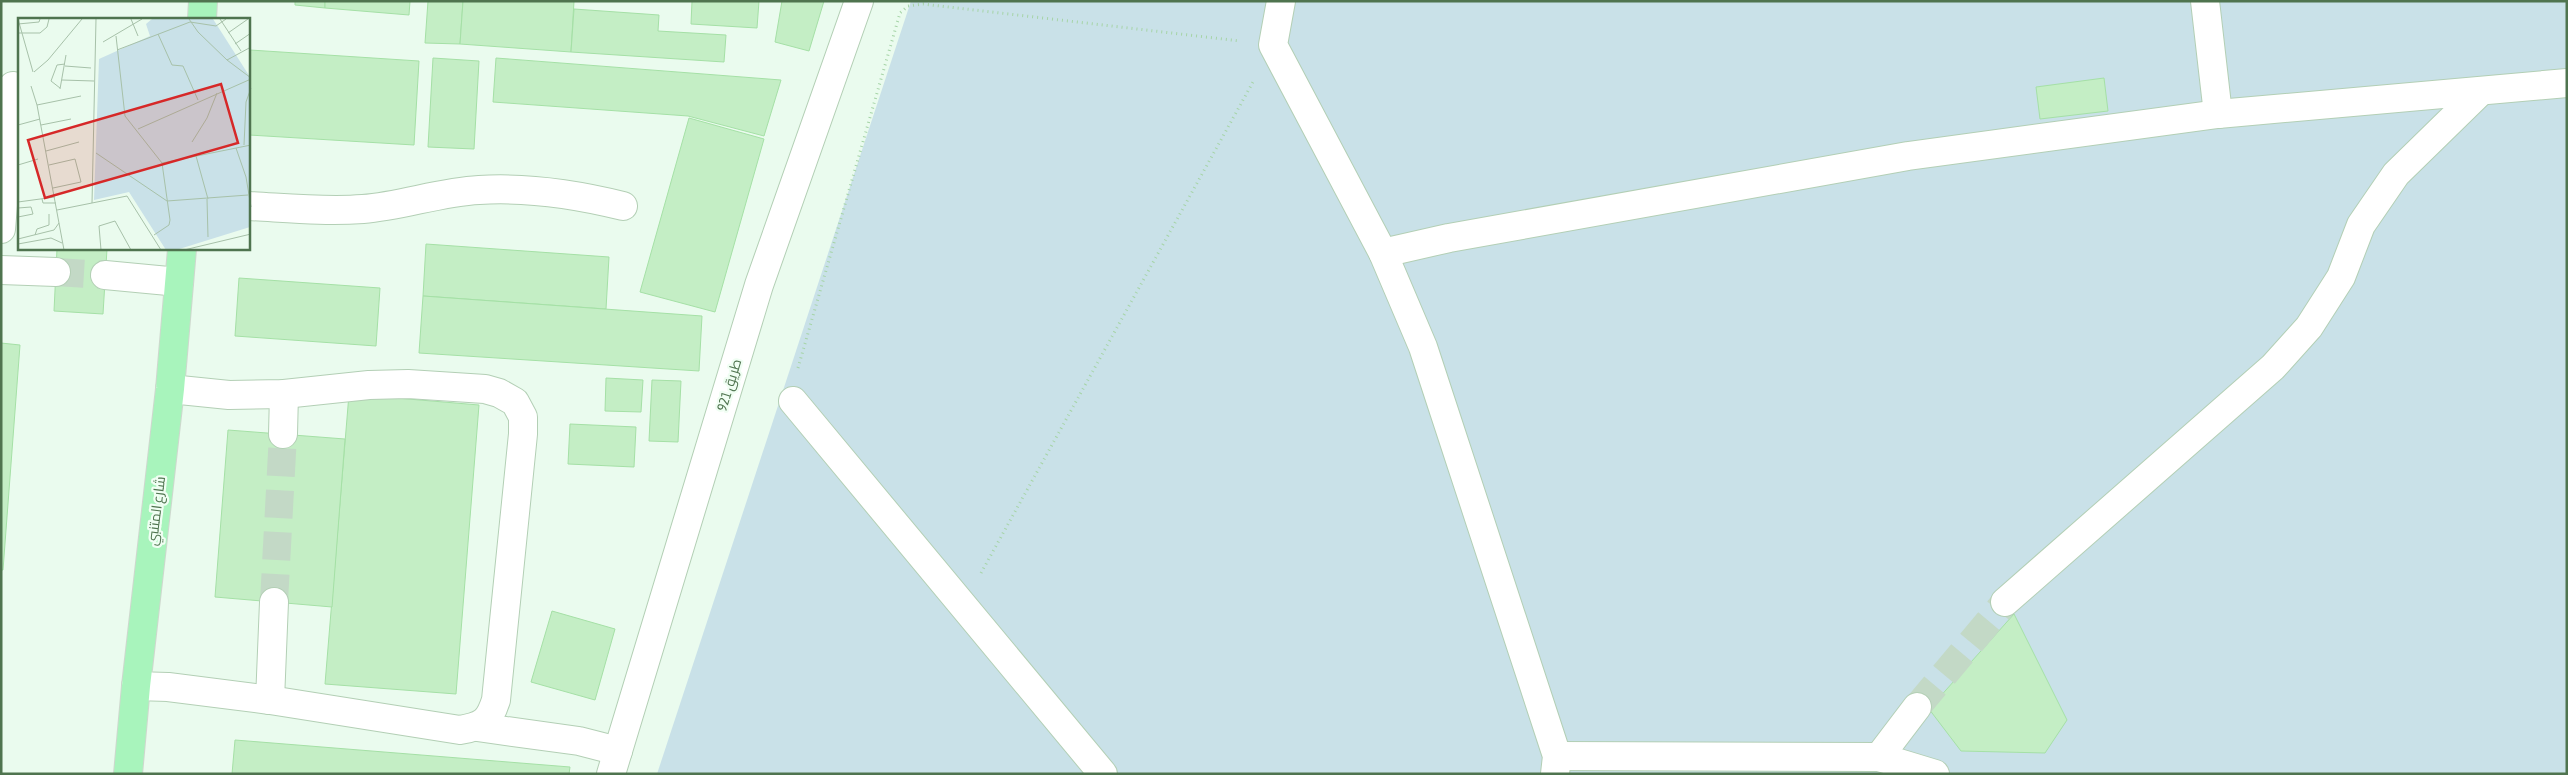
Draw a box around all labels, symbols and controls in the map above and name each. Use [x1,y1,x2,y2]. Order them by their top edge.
inset map [18,18,250,250]
street label: طريق 921 [714,357,745,413]
street label: شارع المتنبي [144,475,172,547]

